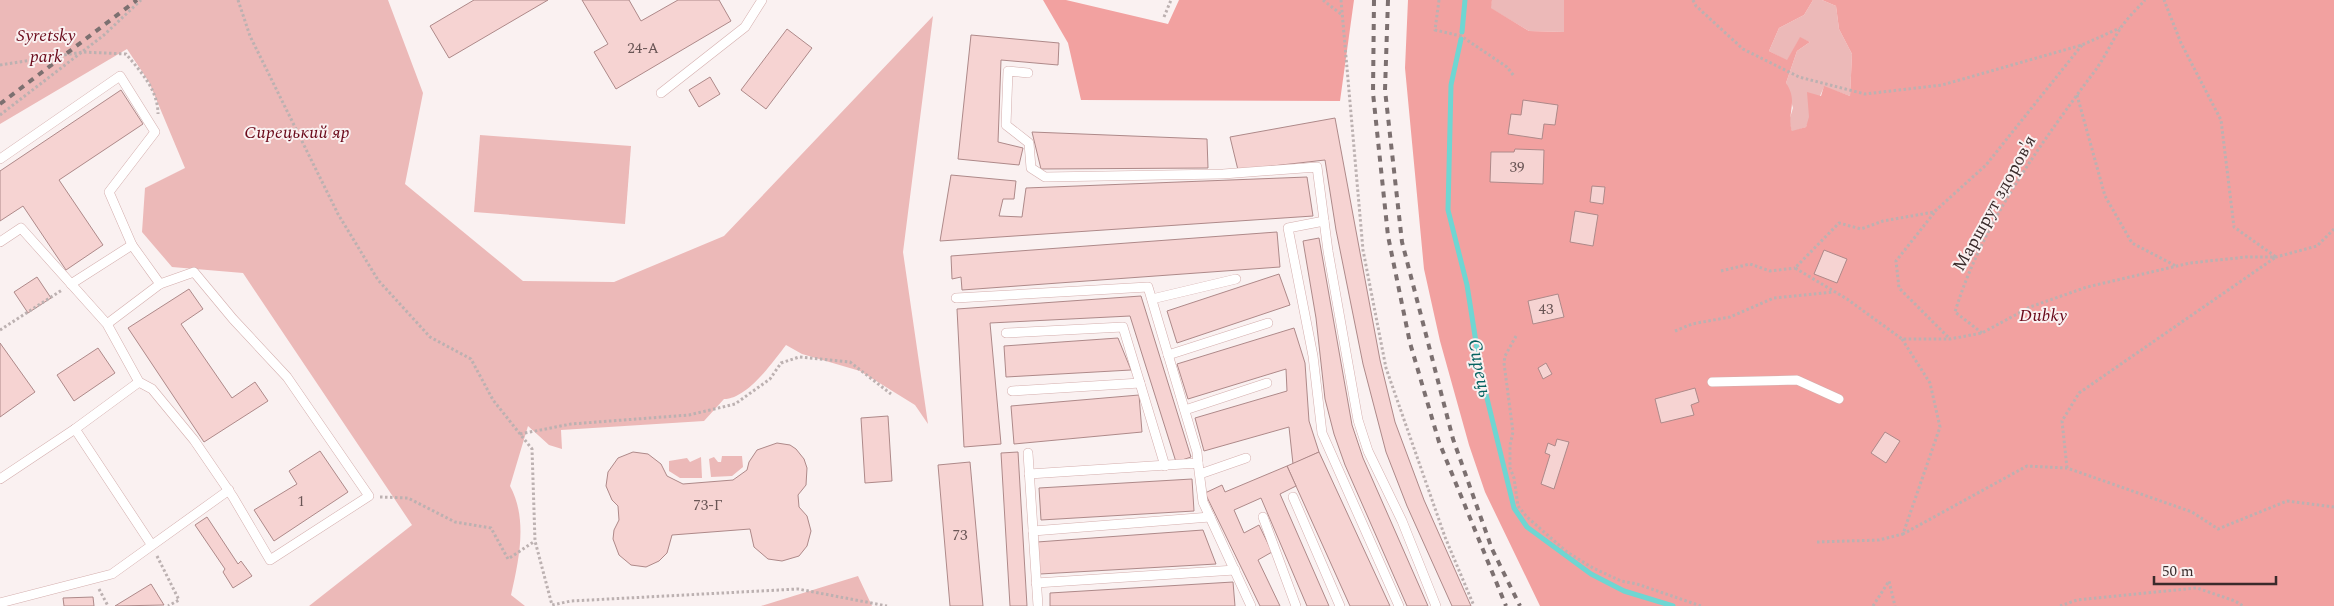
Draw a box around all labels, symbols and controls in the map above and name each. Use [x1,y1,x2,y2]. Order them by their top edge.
park label: Syretsky park [17,22,75,70]
house number: 24-А [627,37,659,60]
park label: Сирецький яр [244,119,350,146]
street label: Маршрут здоров'я [1946,130,2043,276]
house number: 39 [1509,156,1525,179]
house number: 43 [1538,298,1554,321]
park label: Dubky [2019,302,2067,329]
water label: Сирець [1460,336,1499,400]
house number: 1 [297,490,305,513]
house number: 73-Г [693,494,723,517]
house number: 73 [952,524,968,547]
scale bar [2154,554,2276,586]
text: 50 m [2162,560,2194,583]

